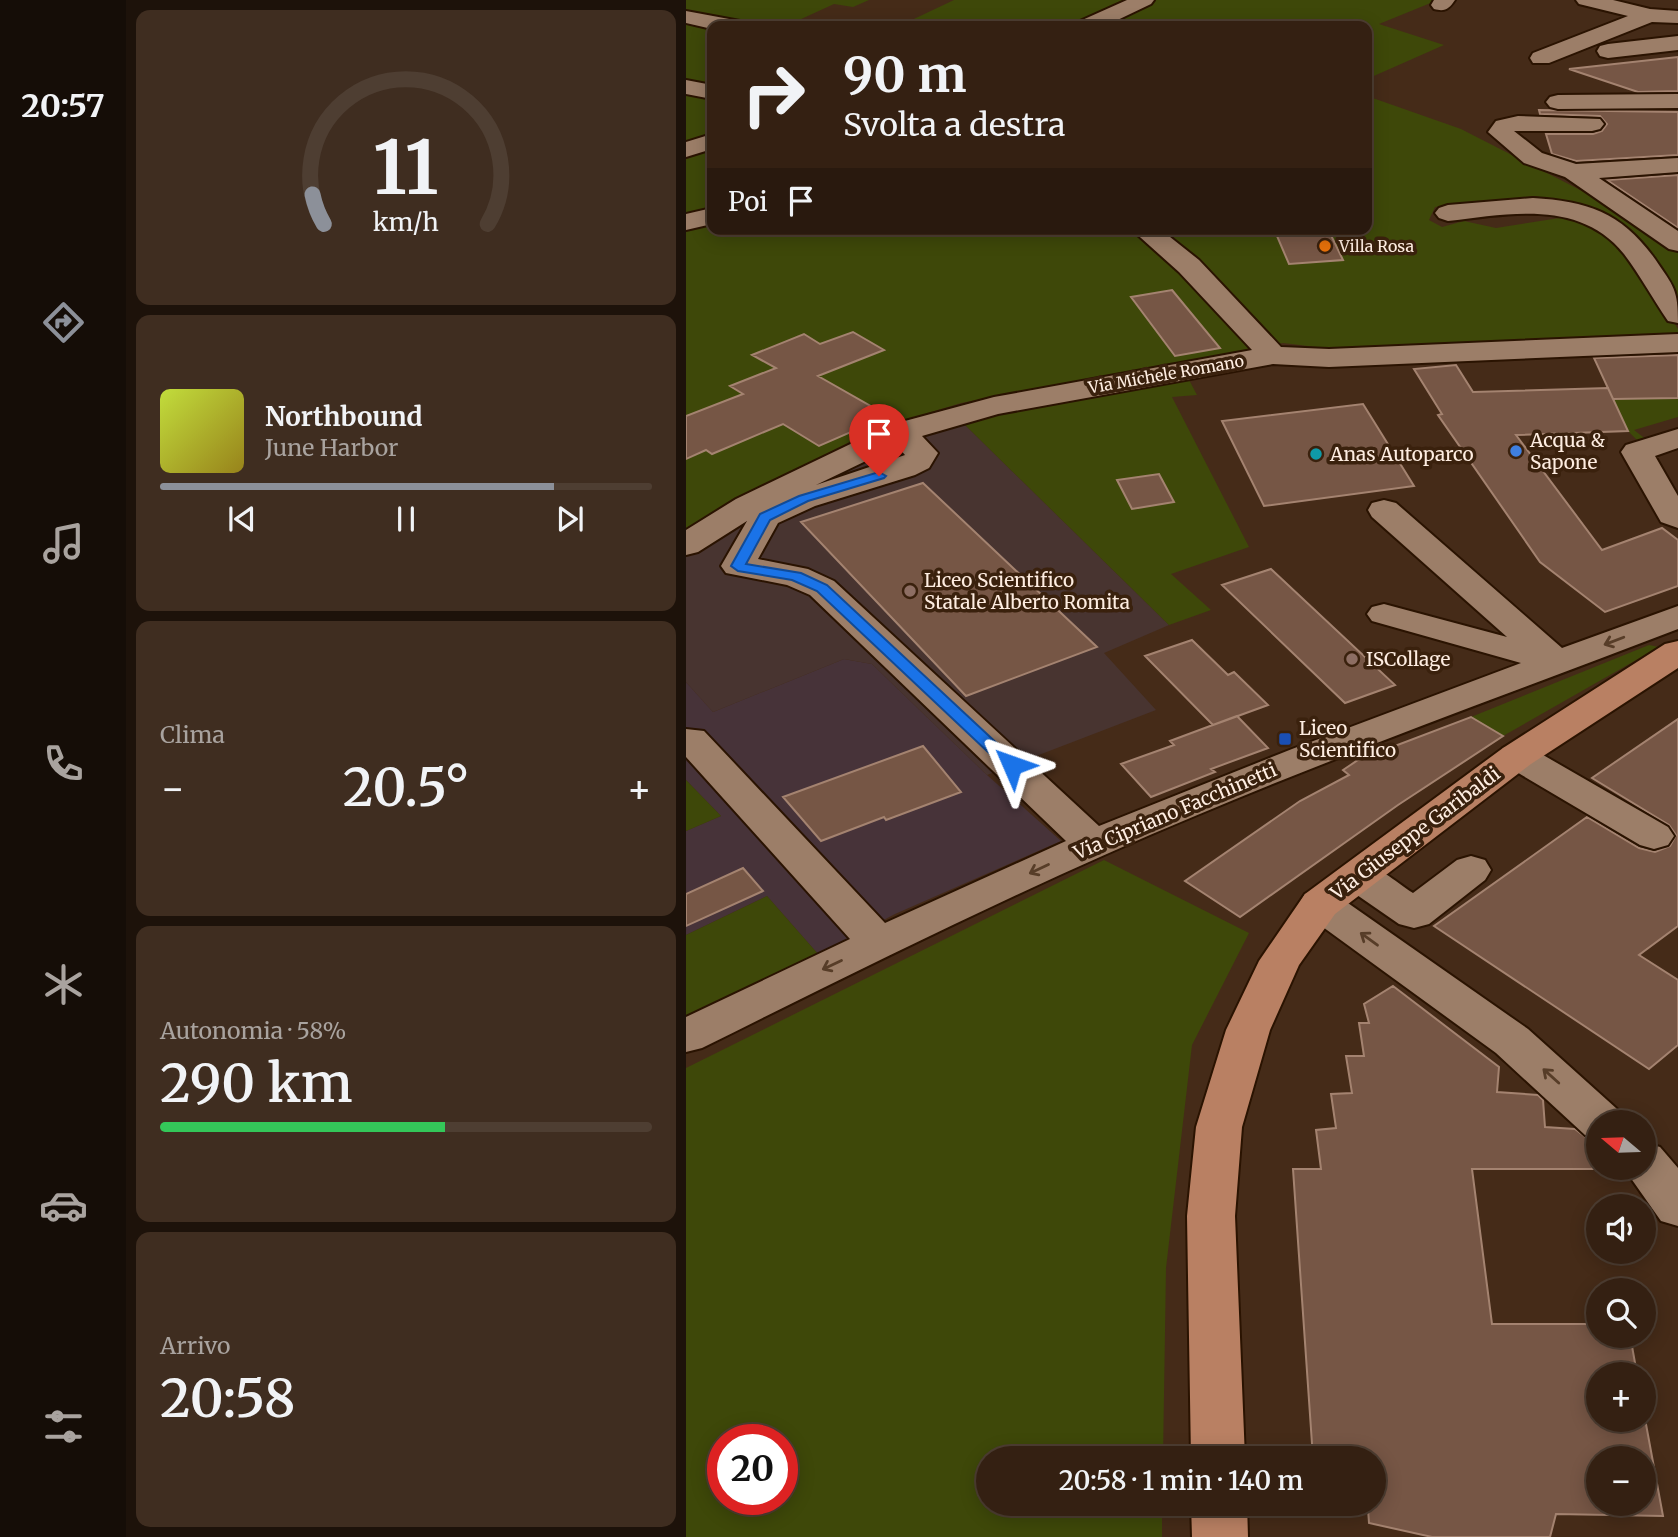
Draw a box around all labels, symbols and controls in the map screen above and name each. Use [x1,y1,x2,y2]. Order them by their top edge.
text: 90 m [843,44,967,105]
icon: right [728,49,819,140]
text: 20:57 [21,86,105,126]
text: Svolta a destra [843,105,1065,145]
text: 11 [373,122,439,214]
icon: arrive [782,182,820,220]
text: Poi [728,185,768,218]
text: km/h [373,206,439,238]
place label: Villa Rosa [1338,236,1414,256]
marker: Villa Rosa [1317,238,1333,254]
icon: directions [39,298,88,347]
street label: Via Michele Romano [1086,350,1245,398]
text: Northbound [265,400,423,433]
pin [849,404,909,476]
icon: arrive [860,415,898,453]
place label: Acqua & Sapone [1529,428,1605,474]
text: June Harbor [265,433,398,462]
place label: Anas Autoparco [1329,442,1474,466]
marker: Acqua & Sapone [1508,443,1524,459]
marker: Anas Autoparco [1308,446,1324,462]
icon: previous [223,500,261,538]
icon: pause [387,500,425,538]
icon: next [551,500,589,538]
icon: music [39,519,88,568]
place label: Liceo Scientifico Statale Alberto Romita [924,568,1130,614]
marker: Liceo Scientifico Statale Alberto Romita [902,583,918,599]
one-way arrow [1604,636,1626,648]
place label: ISCollage [1366,647,1450,671]
marker: ISCollage [1344,651,1360,667]
place label: Liceo Scientifico [1299,716,1396,762]
text: Clima [160,720,225,749]
position arrow [975,728,1049,802]
marker: Liceo Scientifico [1277,731,1293,747]
icon: phone [39,739,88,788]
text: 20.5° [343,755,469,820]
street label: Via Cipriano Facchinetti [1069,757,1280,865]
street label: Via Giuseppe Garibaldi [1325,761,1505,905]
text: − [160,765,185,812]
text: + [627,765,652,812]
one-way arrow [1028,864,1049,877]
one-way arrow [1360,932,1379,946]
one-way arrow [822,959,843,972]
icon: climate [39,960,88,1009]
text: Autonomia · 58% [160,1016,346,1045]
text: 290 km [160,1051,353,1116]
one-way arrow [1542,1068,1560,1084]
north arrow [1586,1110,1656,1180]
map controls [1586,1110,1656,1516]
icon: car [39,1181,88,1230]
button: sound [1586,1194,1656,1264]
button: search [1586,1278,1656,1348]
text: Arrivo [160,1331,230,1360]
button: + [1586,1362,1656,1432]
text: 20:58 [160,1366,296,1431]
icon: filters [39,1402,88,1451]
speed limit sign: 20 [707,1424,798,1515]
button: − [1586,1446,1656,1516]
text: 20:58 · 1 min · 140 m [1059,1464,1303,1497]

